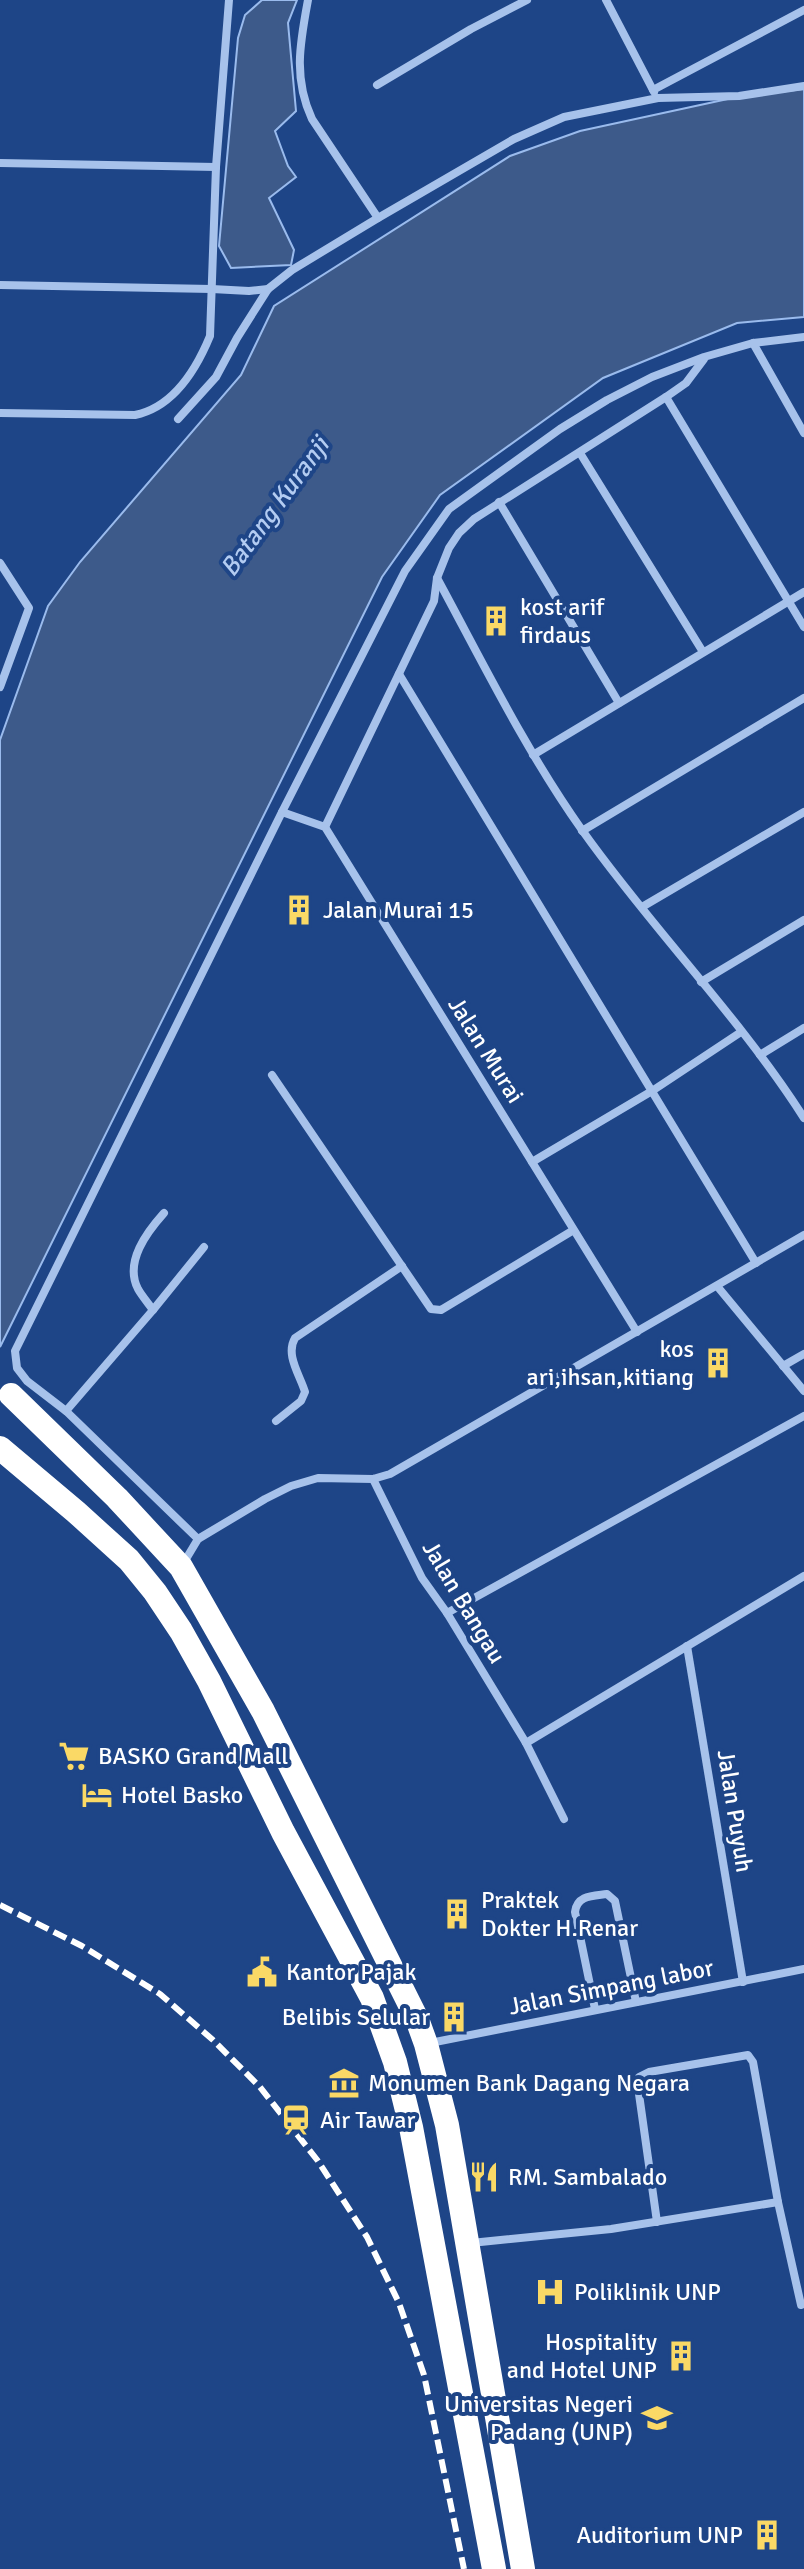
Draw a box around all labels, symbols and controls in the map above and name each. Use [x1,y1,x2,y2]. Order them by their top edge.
water label: Batang Kuranji [214,429,338,583]
place label: kost arif firdaus [520,592,605,650]
building icon: kost arif firdaus [479,604,513,638]
building icon: Jalan Murai 15 [282,893,316,927]
place label: Jalan Murai 15 [323,895,474,925]
street label: Jalan Murai [442,991,530,1109]
place label: kos ari,ihsan,kitiang [527,1334,694,1392]
building icon: kos ari,ihsan,kitiang [701,1346,735,1380]
street label: Jalan Bangau [416,1535,512,1669]
supermarket icon: BASKO Grand Mall [57,1739,91,1773]
place label: BASKO Grand Mall [98,1741,288,1771]
street label: Jalan Puyuh [711,1748,759,1874]
hotel icon: Hotel Basko [80,1778,114,1812]
place label: Hotel Basko [121,1780,243,1810]
place label: Praktek Dokter H.Renar [481,1885,638,1943]
building icon: Praktek Dokter H.Renar [440,1897,474,1931]
street label: Jalan Simpang labor [506,1952,716,2022]
public building icon: Kantor Pajak [245,1955,279,1989]
place label: Kantor Pajak [286,1957,417,1987]
building icon: Belibis Selular [437,2000,471,2034]
place label: Belibis Selular [282,2002,430,2032]
museum icon: Monumen Bank Dagang Negara [327,2066,361,2100]
place label: Monumen Bank Dagang Negara [368,2068,690,2098]
station icon: Air Tawar [279,2103,313,2137]
place label: Air Tawar [320,2105,416,2135]
restaurant icon: RM. Sambalado [467,2160,501,2194]
place label: RM. Sambalado [508,2162,667,2192]
hospital icon: Poliklinik UNP [533,2275,567,2309]
place label: Poliklinik UNP [574,2277,721,2307]
place label: Hospitality and Hotel UNP [507,2327,657,2385]
building icon: Hospitality and Hotel UNP [664,2339,698,2373]
place label: Universitas Negeri Padang (UNP) [444,2389,633,2447]
school or university icon: Universitas Negeri Padang (UNP) [640,2401,674,2435]
building icon: Auditorium UNP [750,2518,784,2552]
place label: Auditorium UNP [576,2520,743,2550]

